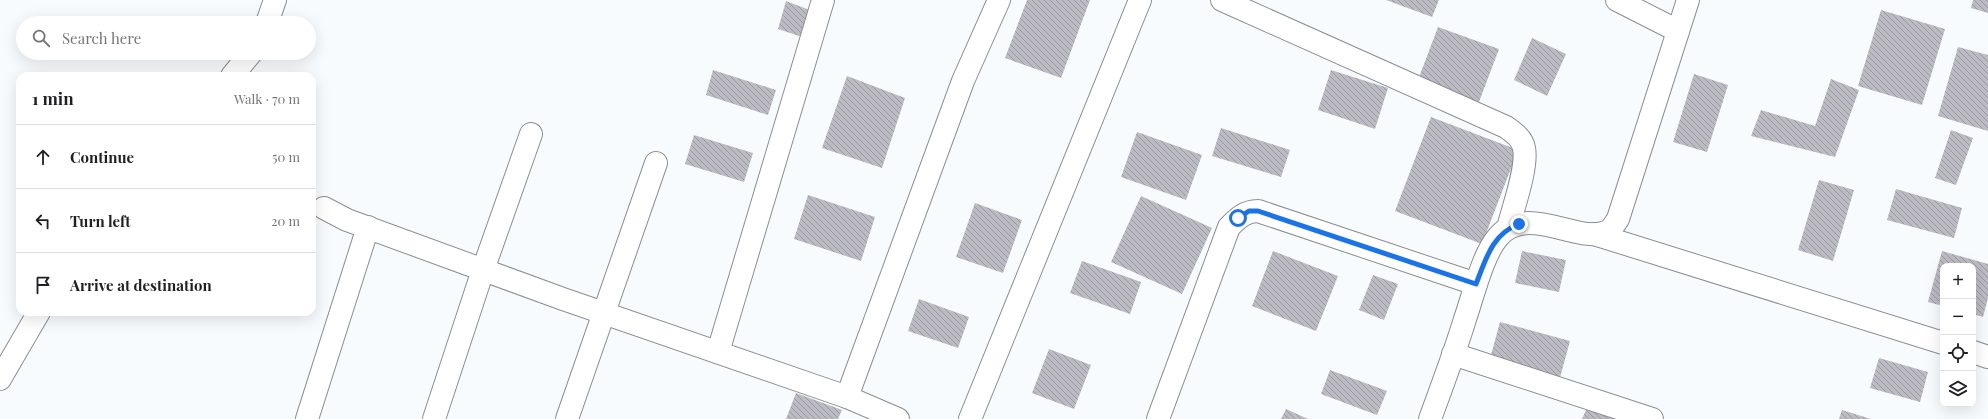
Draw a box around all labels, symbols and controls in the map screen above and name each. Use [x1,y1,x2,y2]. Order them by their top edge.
search box [16,16,316,60]
icon: search [30,27,52,49]
text: Search here [62,28,141,48]
text: 1 min [32,87,74,109]
text: Walk · 70 m [234,90,300,107]
icon: ahead [32,146,54,168]
text: Continue [70,147,134,167]
text: 50 m [272,148,300,165]
route start [1229,209,1247,227]
icon: left [32,210,54,232]
text: Turn left [70,211,131,231]
text: 20 m [271,212,300,229]
route end [1510,215,1528,233]
map controls [1940,263,1976,407]
button: + [1940,263,1976,299]
icon: arrive [32,274,54,296]
text: Arrive at destination [70,275,212,295]
button: − [1940,299,1976,335]
button: locate [1940,335,1976,371]
button: layers [1940,371,1976,407]

